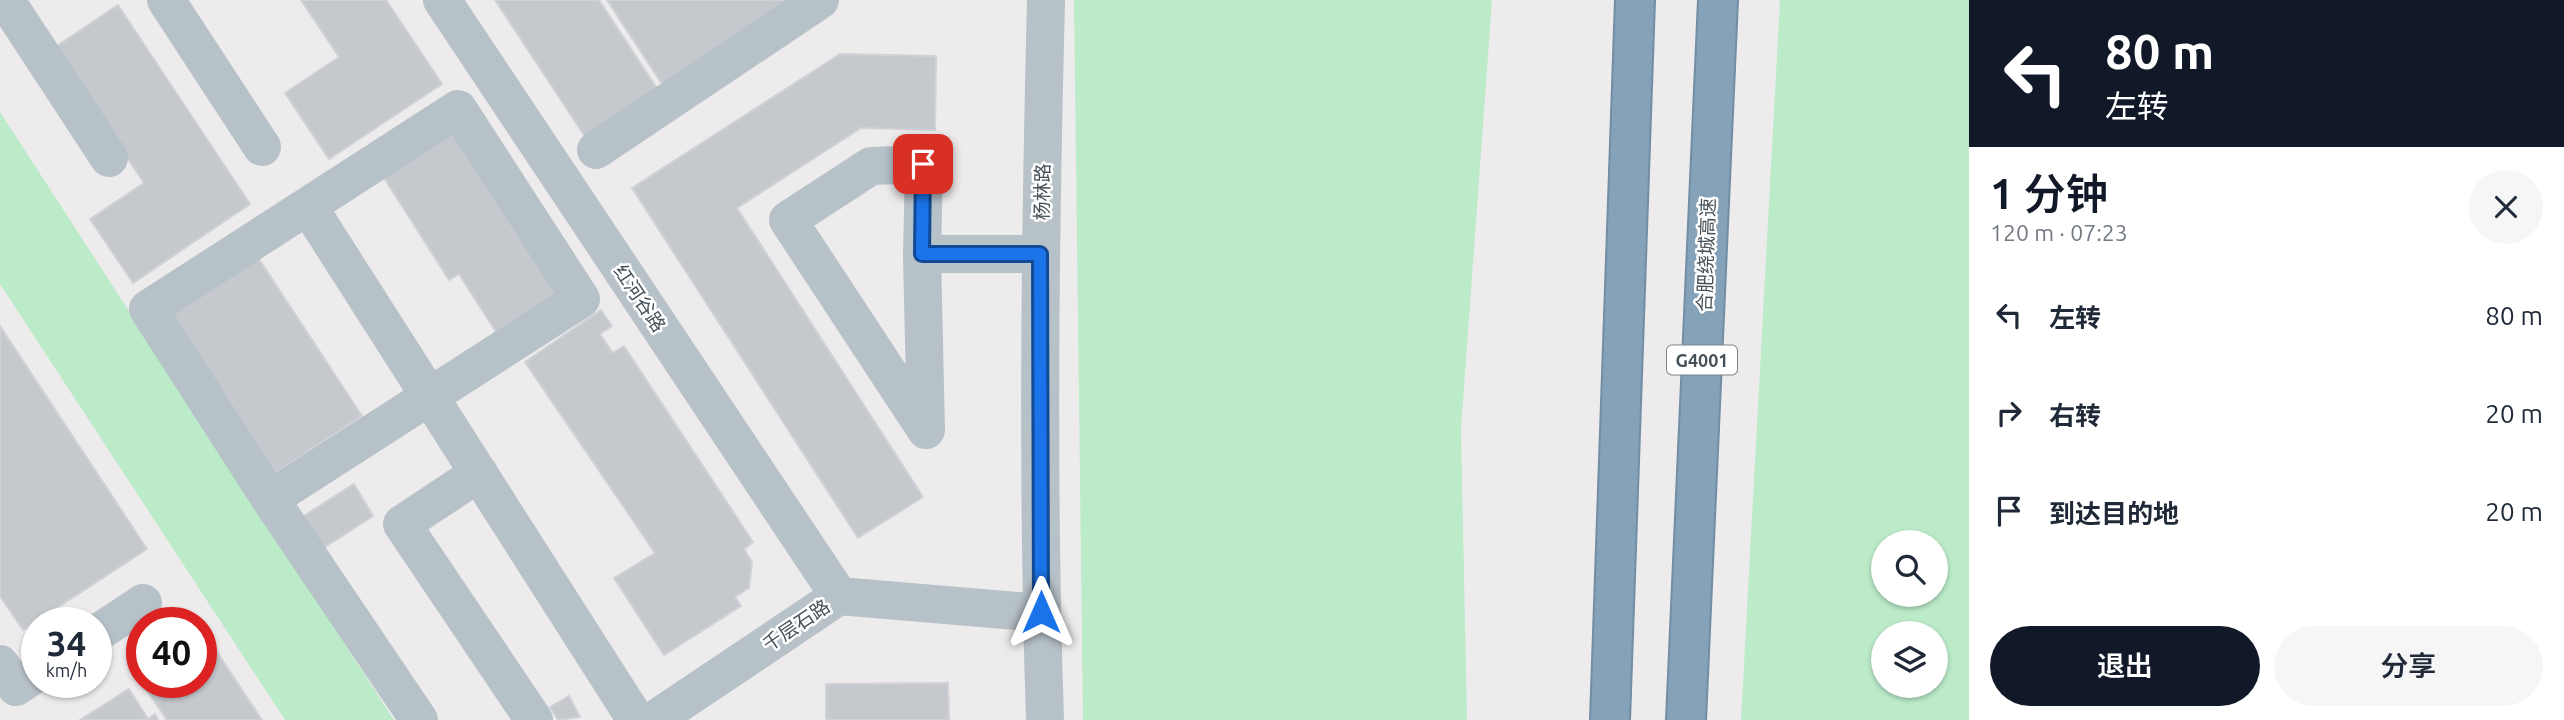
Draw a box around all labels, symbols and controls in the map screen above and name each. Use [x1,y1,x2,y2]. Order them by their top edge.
text: 80 m [2105,23,2214,78]
icon: left [1990,28,2081,119]
text: 左转 [2105,88,2169,124]
pin [893,134,953,194]
icon: arrive [904,145,942,183]
street label: 杨林路 [1031,163,1053,221]
text: 1 分钟 [1990,170,2108,217]
button: close [2469,170,2543,244]
street label: 合肥绕城高速 [1693,198,1719,312]
text: 120 m · 07:23 [1990,220,2128,245]
street label: 红河谷路 [610,260,670,336]
icon: left [1990,296,2028,334]
text: 80 m [2485,301,2543,330]
text: 左转 [2049,303,2101,332]
road number: G4001 [1667,346,1737,374]
icon: right [1990,394,2028,432]
text: 20 m [2485,399,2543,428]
text: 右转 [2049,401,2101,430]
icon: arrive [1990,492,2028,530]
text: 20 m [2485,497,2543,526]
text: 到达目的地 [2049,499,2179,528]
map controls [1871,530,1948,698]
button: search [1871,530,1948,607]
position arrow [1004,575,1078,649]
street label: 千层石路 [758,595,834,655]
speed limit sign: 40 [126,607,217,698]
button: layers [1871,621,1948,698]
text: 34 [47,623,86,663]
button: 退出 [1990,626,2260,706]
button: 分享 [2274,626,2543,706]
text: km/h [46,660,87,680]

